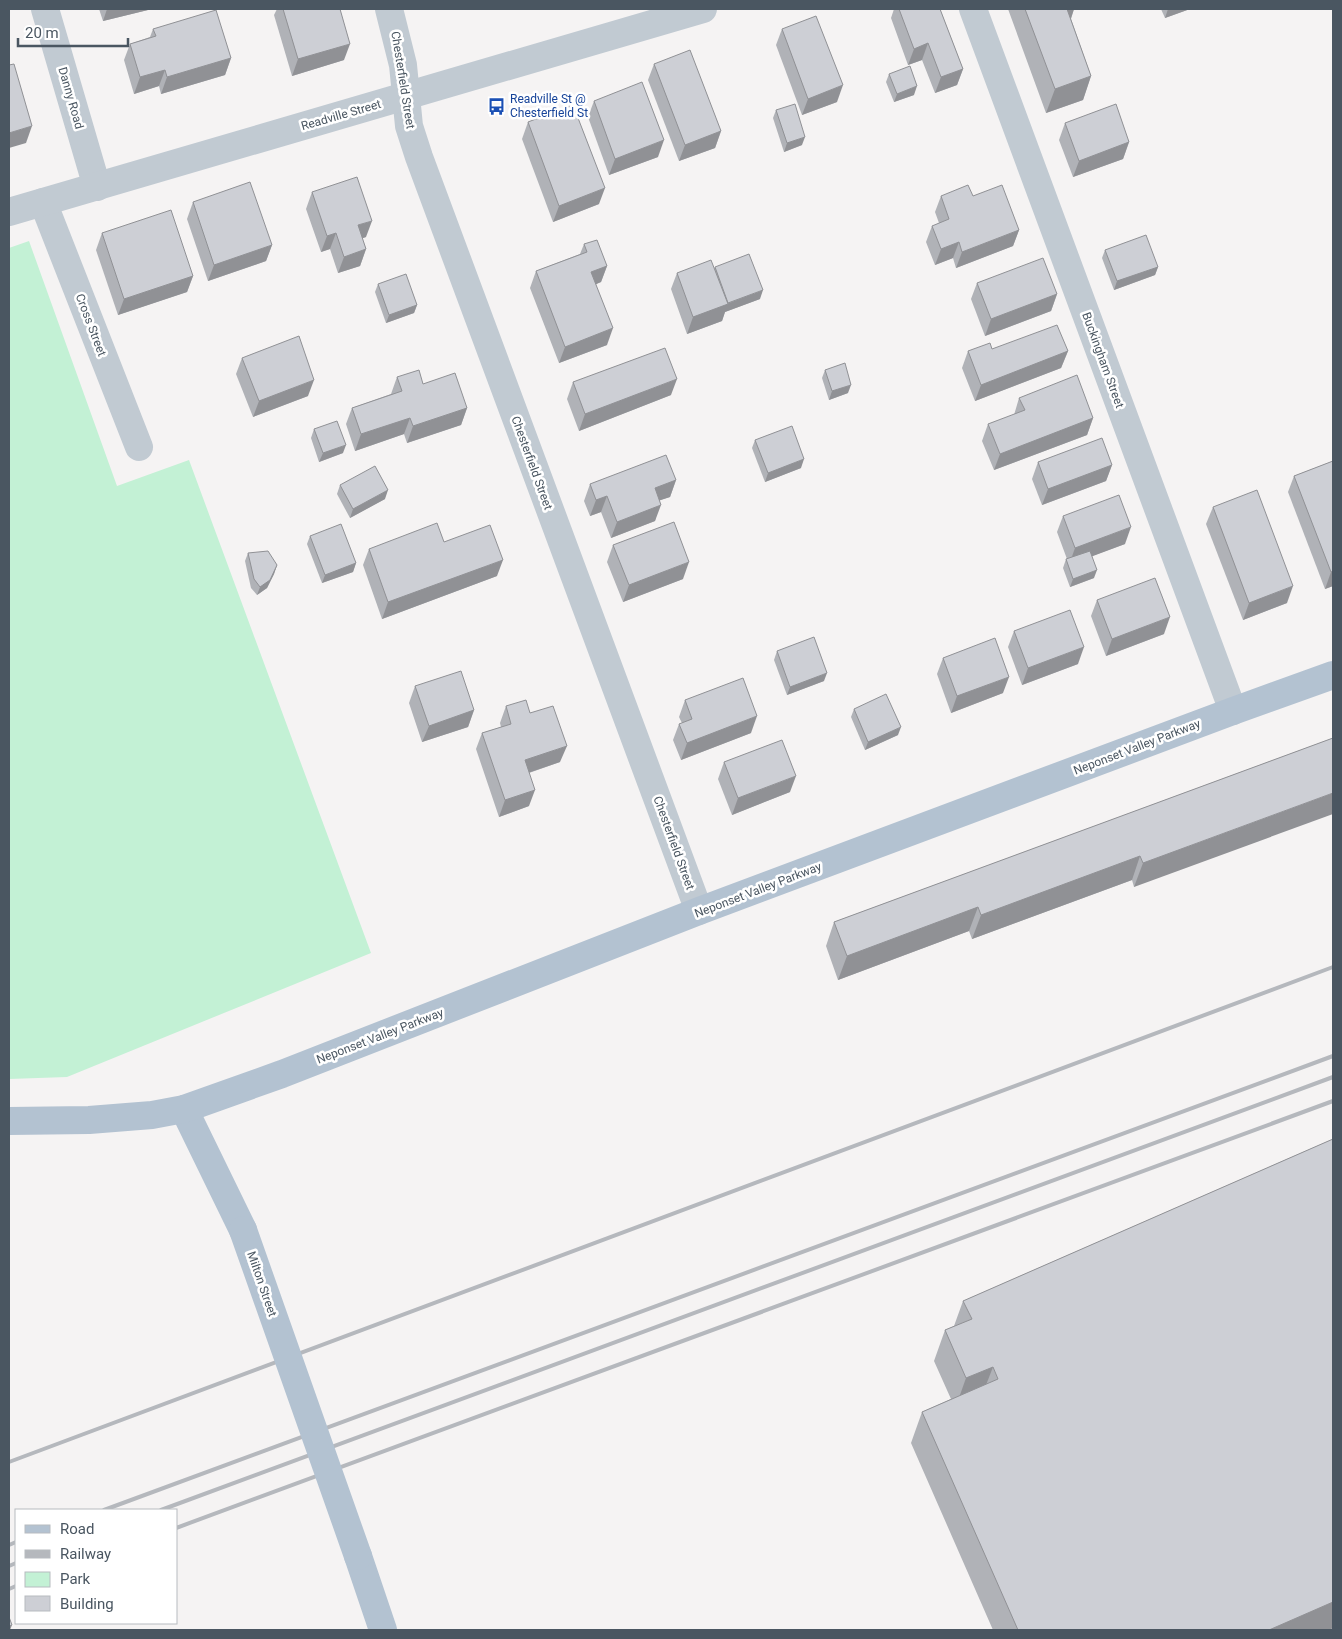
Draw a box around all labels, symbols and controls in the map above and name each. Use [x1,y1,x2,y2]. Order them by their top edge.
scale bar [18,15,128,47]
text: 20 m [25,24,59,42]
street label: Chesterfield Street [388,30,418,130]
street label: Danny Road [55,65,87,131]
place label: Readville St @ Chesterfield St [510,92,588,120]
bus stop icon: Readville St @ Chesterfield St [486,96,506,116]
street label: Readville Street [299,97,383,133]
street label: Cross Street [73,292,109,358]
street label: Buckingham Street [1079,310,1127,410]
street label: Chesterfield Street [509,414,555,512]
street label: Neponset Valley Parkway [1072,716,1203,778]
street label: Chesterfield Street [651,794,697,892]
street label: Neponset Valley Parkway [693,859,824,921]
street label: Neponset Valley Parkway [315,1005,446,1067]
street label: Milton Street [244,1249,280,1319]
legend [15,1509,178,1624]
text: Road [60,1520,94,1538]
text: Railway [60,1545,111,1563]
text: Park [60,1570,91,1588]
text: Building [60,1595,114,1613]

